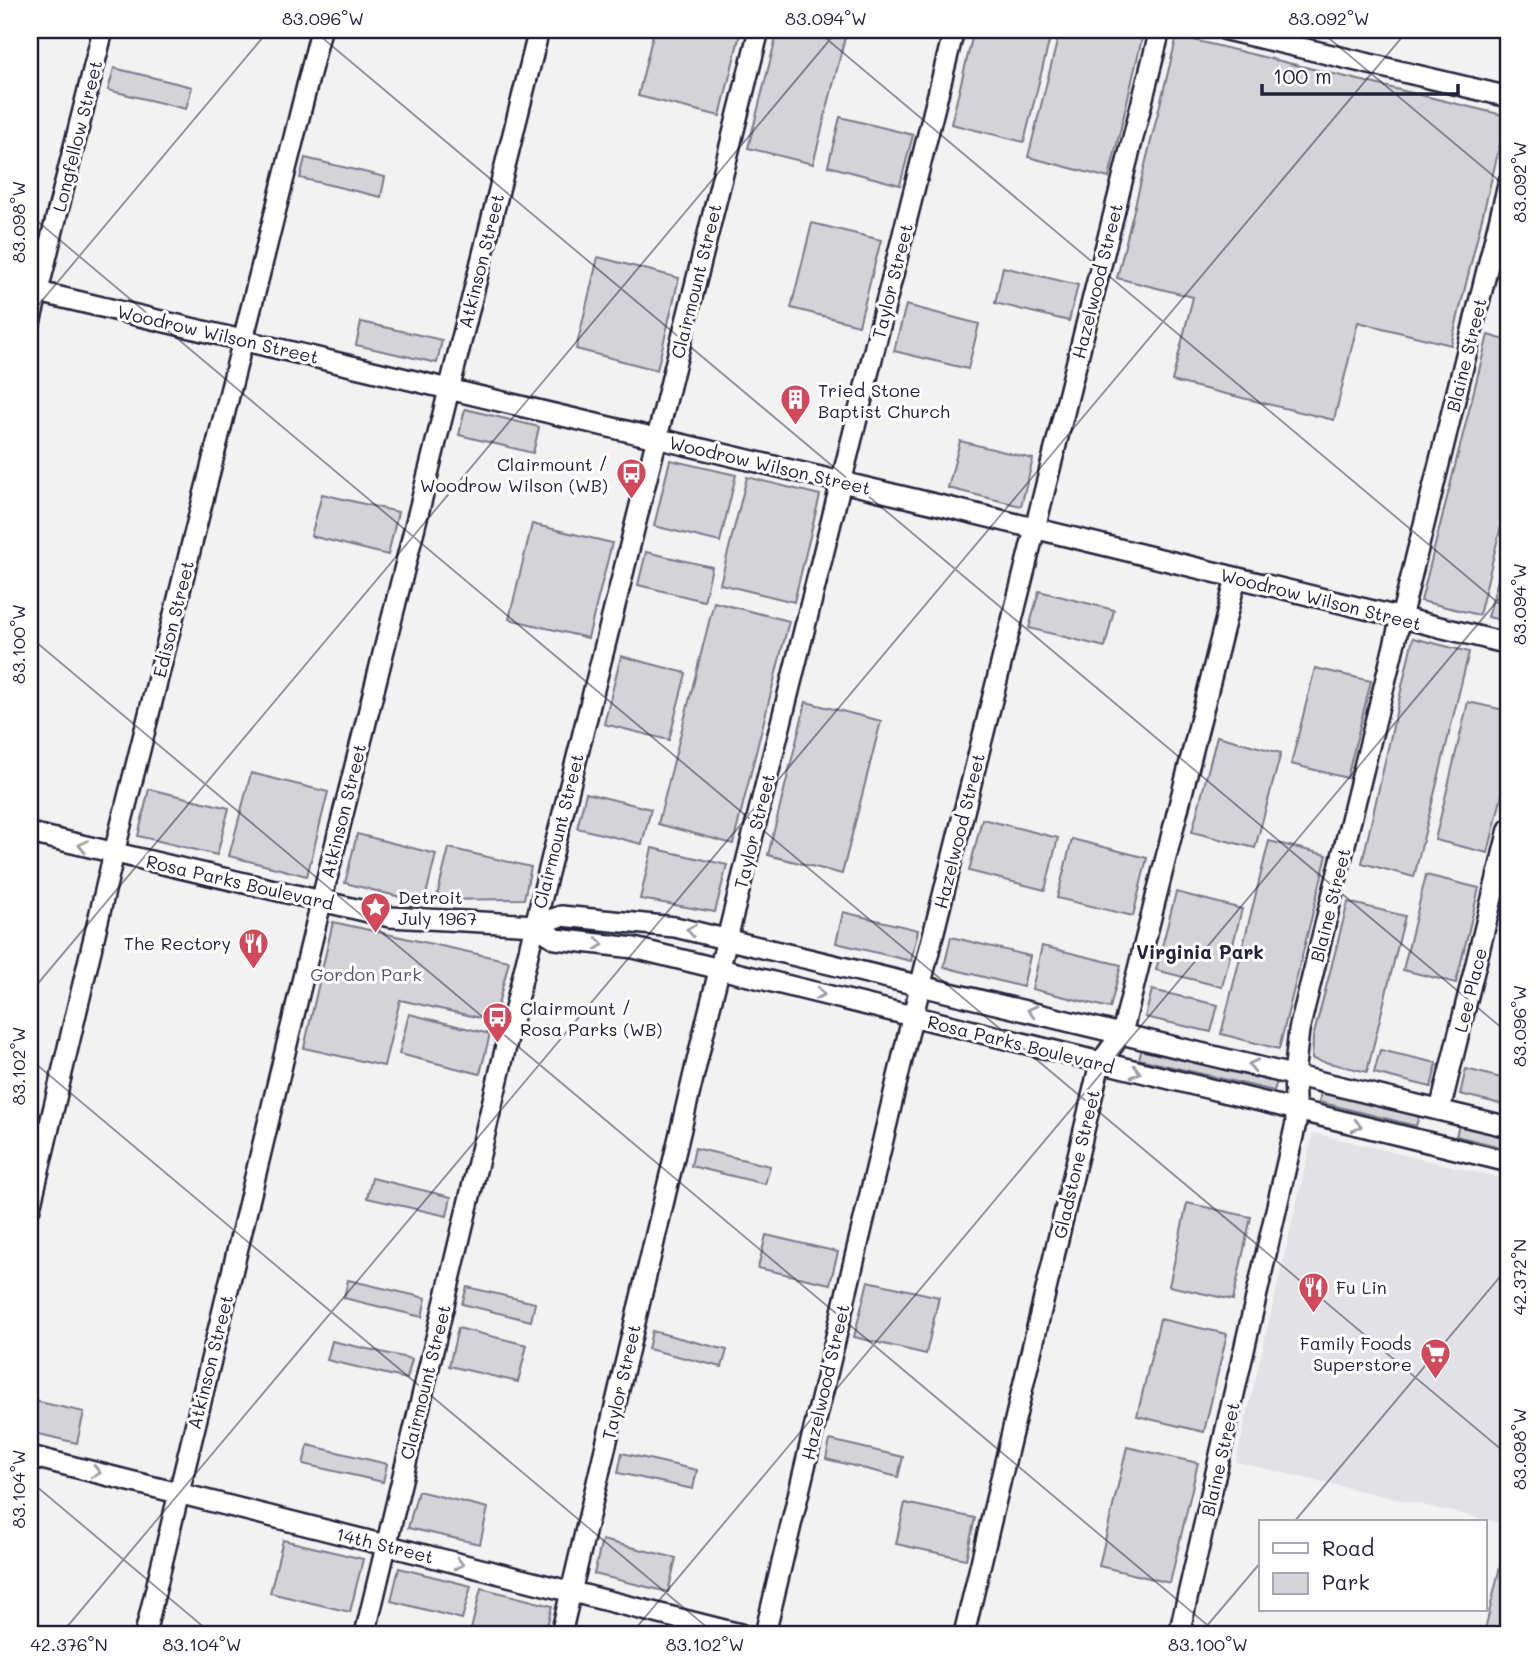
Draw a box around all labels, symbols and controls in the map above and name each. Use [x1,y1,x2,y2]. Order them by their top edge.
text: 83.096°W [282,6,364,30]
text: 83.094°W [785,6,867,30]
text: 83.092°W [1288,6,1370,30]
scale bar [1262,52,1458,96]
street label: Longfellow Street [47,58,107,214]
text: 100 m [1273,62,1332,89]
text: 83.092°W [1507,141,1531,223]
text: 83.098°W [6,181,30,263]
street label: Atkinson Street [453,191,509,331]
street label: Clairmount Street [665,201,727,361]
street label: Hazelwood Street [1066,201,1128,361]
street label: Taylor Street [866,221,918,341]
street label: Blaine Street [1440,296,1492,414]
street label: Woodrow Wilson Street [115,299,321,369]
place label: Tried Stone Baptist Church [818,378,950,423]
building icon: Tried Stone Baptist Church [778,383,812,427]
street label: Woodrow Wilson Street [667,430,873,500]
place label: Clairmount / Woodrow Wilson (WB) [420,452,608,497]
bus stop icon: Clairmount / Woodrow Wilson (WB) [614,457,648,501]
street label: Edison Street [147,558,199,680]
street label: Woodrow Wilson Street [1218,562,1424,636]
text: 83.094°W [1507,563,1531,645]
text: 83.100°W [6,604,30,684]
street label: Atkinson Street [315,741,371,881]
street label: Clairmount Street [527,751,589,911]
street label: Hazelwood Street [928,751,990,911]
street label: Taylor Street [728,771,780,891]
one-way arrow [77,840,89,854]
street label: Blaine Street [1304,846,1356,964]
street label: Rosa Parks Boulevard [144,849,336,915]
place label: Detroit July 1967 [398,885,477,930]
place icon: Detroit July 1967 [358,890,392,934]
one-way arrow [685,923,697,938]
restaurant icon: The Rectory [237,926,271,970]
place label: The Rectory [124,931,231,955]
one-way arrow [593,936,605,951]
district label: Virginia Park [1136,939,1264,964]
street label: Lee Place [1448,945,1492,1035]
park label: Gordon Park [310,962,422,986]
text: 83.096°W [1507,985,1531,1067]
one-way arrow [814,986,826,1000]
place label: Clairmount / Rosa Parks (WB) [520,996,662,1041]
bus stop icon: Clairmount / Rosa Parks (WB) [480,1001,514,1045]
one-way arrow [1026,1005,1038,1019]
street label: Rosa Parks Boulevard [925,1009,1117,1079]
text: 83.102°W [6,1027,30,1105]
one-way arrow [1247,1059,1259,1073]
one-way arrow [1130,1064,1142,1078]
street label: Gladstone Street [1047,1087,1105,1241]
one-way arrow [1351,1117,1363,1132]
text: 42.372°N [1507,1239,1531,1315]
restaurant icon: Fu Lin [1296,1270,1330,1314]
place label: Fu Lin [1336,1275,1387,1299]
street label: Atkinson Street [182,1292,238,1432]
street label: Clairmount Street [394,1302,456,1462]
street label: Hazelwood Street [795,1302,855,1462]
street label: Taylor Street [596,1322,646,1442]
place label: Family Foods Superstore [1300,1331,1412,1376]
supermarket icon: Family Foods Superstore [1418,1336,1452,1380]
street label: Blaine Street [1195,1399,1245,1519]
text: 83.098°W [1507,1408,1531,1490]
text: 83.104°W [6,1449,30,1529]
one-way arrow [90,1464,102,1479]
legend [1259,1520,1486,1612]
street label: 14th Street [334,1521,436,1569]
text: Road [1322,1534,1374,1561]
one-way arrow [453,1556,465,1570]
text: Park [1322,1568,1370,1595]
text: 42.376°N [30,1632,108,1656]
text: 83.104°W [162,1632,242,1656]
text: 83.102°W [666,1632,744,1656]
text: 83.100°W [1168,1632,1248,1656]

